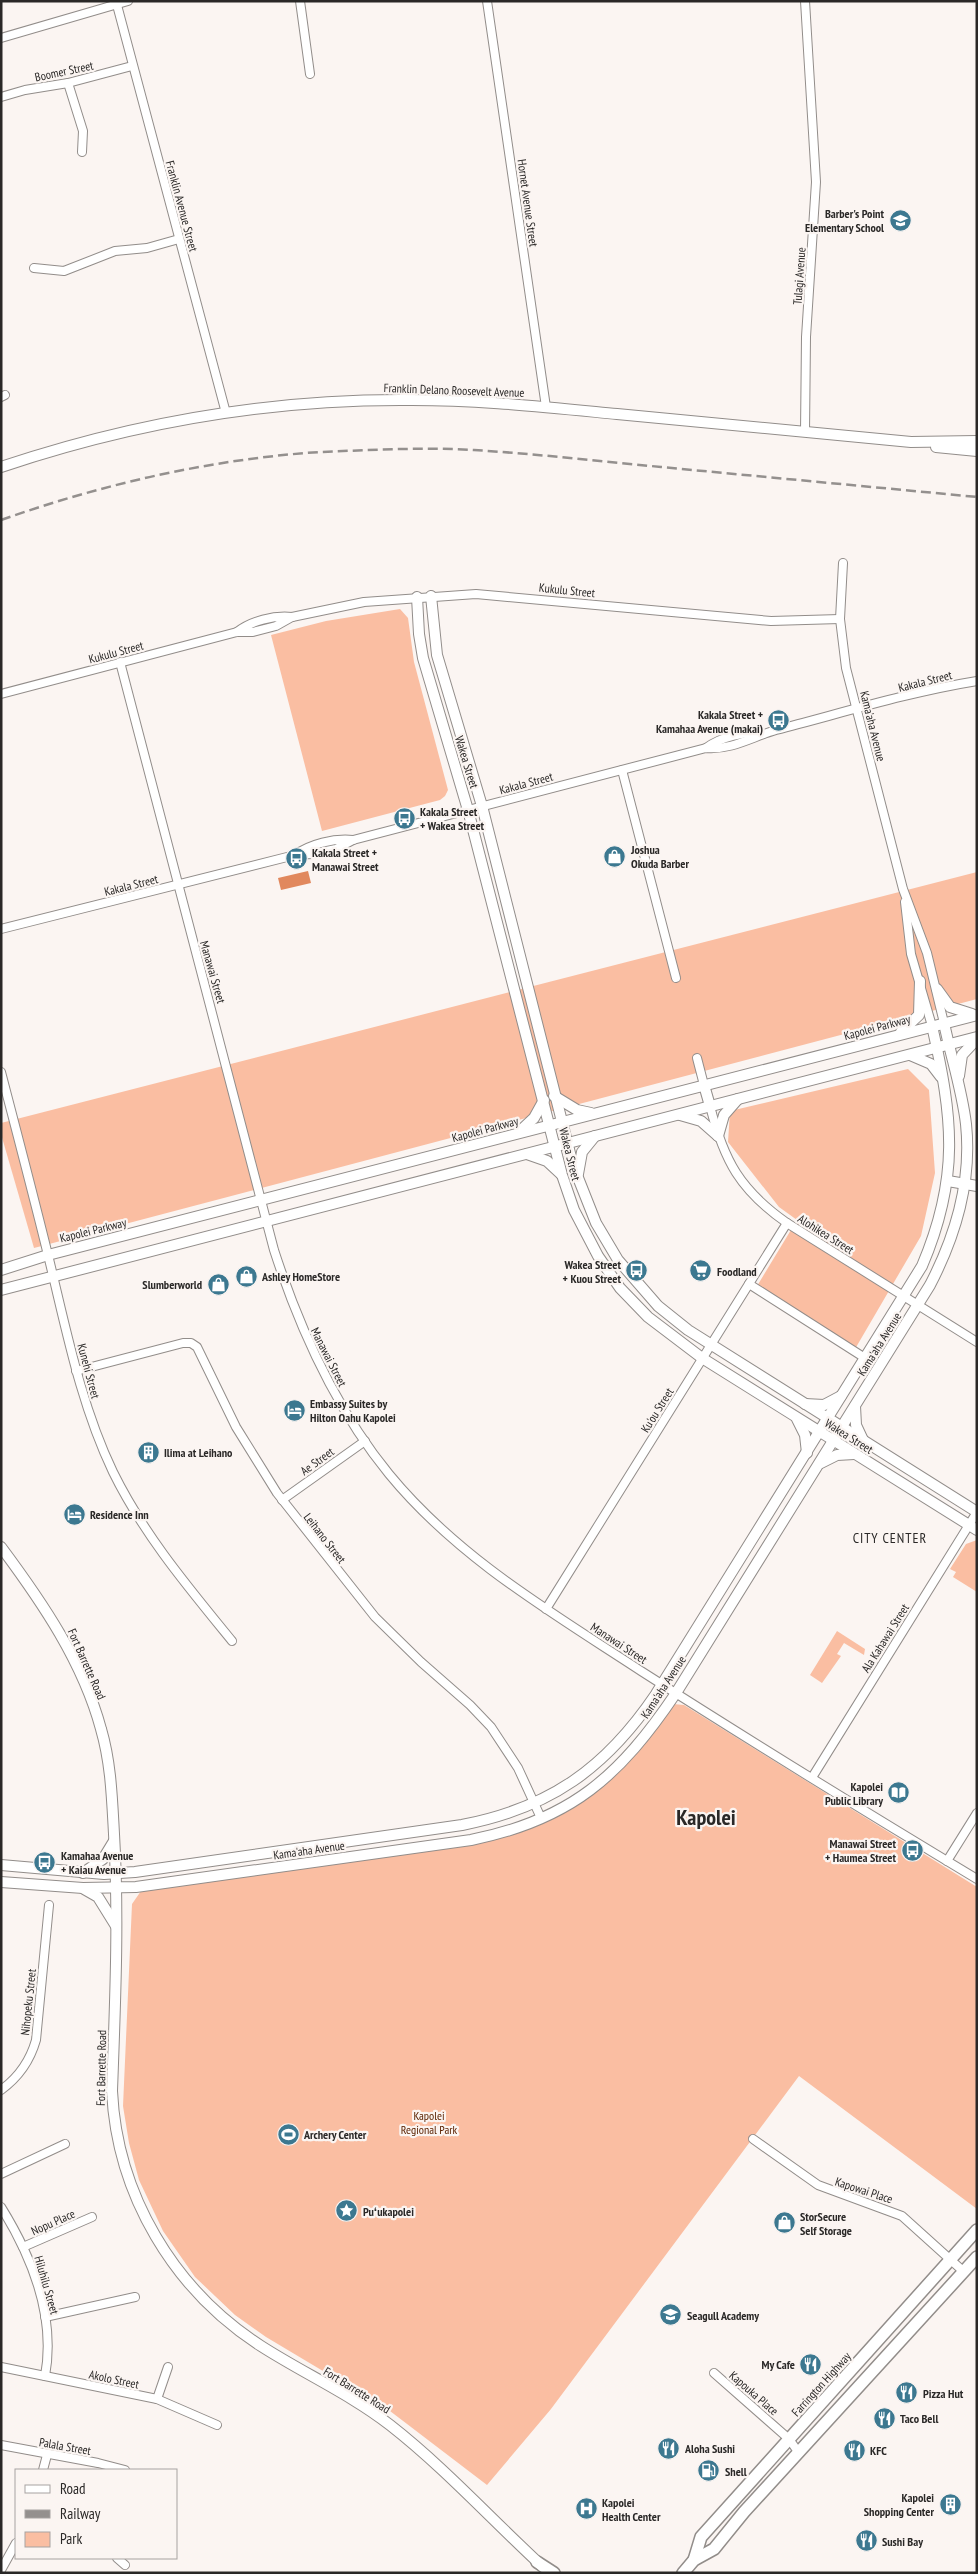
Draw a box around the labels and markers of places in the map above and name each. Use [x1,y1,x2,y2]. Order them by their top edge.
place label: Barber's Point Elementary School [805,206,885,235]
school or university icon: Barber's Point Elementary School [888,208,912,232]
place label: Kakala Street + Kamahaa Avenue (makai) [656,707,763,736]
bus stop icon: Kakala Street + Kamahaa Avenue (makai) [767,709,791,733]
place label: Kakala Street + Wakea Street [420,804,485,833]
bus stop icon: Kakala Street + Wakea Street [392,806,416,830]
place label: Joshua Okuda Barber [630,842,689,871]
shop icon: Joshua Okuda Barber [603,844,627,868]
place label: Kakala Street + Manawai Street [312,845,379,874]
bus stop icon: Kakala Street + Manawai Street [284,847,308,871]
place label: Wakea Street + Kuou Street [563,1257,621,1286]
bus stop icon: Wakea Street + Kuou Street [625,1259,649,1283]
supermarket icon: Foodland [689,1259,713,1283]
shop icon: Ashley HomeStore [234,1264,258,1288]
place label: Foodland [717,1264,757,1279]
place label: Ashley HomeStore [261,1269,340,1284]
shop icon: Slumberworld [206,1272,230,1296]
place label: Slumberworld [142,1277,202,1292]
place label: Embassy Suites by Hilton Oahu Kapolei [310,1396,396,1425]
hotel icon: Embassy Suites by Hilton Oahu Kapolei [282,1398,306,1422]
building icon: Ilima at Leihano [136,1440,160,1464]
place label: Ilima at Leihano [164,1445,233,1460]
hotel icon: Residence Inn [62,1502,86,1526]
place label: Residence Inn [90,1507,149,1522]
place label: Kapolei Public Library [825,1779,883,1808]
library icon: Kapolei Public Library [887,1781,911,1805]
place label: Manawai Street + Haumea Street [825,1836,897,1865]
bus stop icon: Manawai Street + Haumea Street [900,1838,924,1862]
place label: Kamahaa Avenue + Kaiau Avenue [61,1848,133,1877]
bus stop icon: Kamahaa Avenue + Kaiau Avenue [33,1850,57,1874]
sports icon: Archery Center [276,2122,300,2146]
place label: Archery Center [303,2127,367,2142]
place icon: Puʻukapolei [335,2199,359,2223]
place label: Puʻukapolei [363,2204,414,2219]
place label: StorSecure Self Storage [800,2209,852,2238]
shop icon: StorSecure Self Storage [772,2211,796,2235]
school or university icon: Seagull Academy [659,2303,683,2327]
place label: Seagull Academy [687,2308,759,2323]
restaurant icon: My Cafe [799,2352,823,2376]
place label: My Cafe [762,2357,795,2372]
restaurant icon: Pizza Hut [895,2381,919,2405]
place label: Pizza Hut [923,2386,964,2401]
restaurant icon: Taco Bell [872,2406,896,2430]
place label: Taco Bell [900,2411,938,2426]
restaurant icon: Aloha Sushi [657,2436,681,2460]
restaurant icon: KFC [842,2438,866,2462]
place label: Aloha Sushi [684,2441,735,2456]
place label: KFC [870,2443,887,2458]
fuel station icon: Shell [697,2459,721,2483]
place label: Shell [725,2464,747,2479]
place label: Kapolei Shopping Center [864,2490,934,2519]
building icon: Kapolei Shopping Center [938,2492,962,2516]
place label: Kapolei Health Center [602,2495,661,2524]
hospital icon: Kapolei Health Center [574,2497,598,2521]
restaurant icon: Sushi Bay [854,2529,878,2553]
place label: Sushi Bay [882,2534,923,2549]

